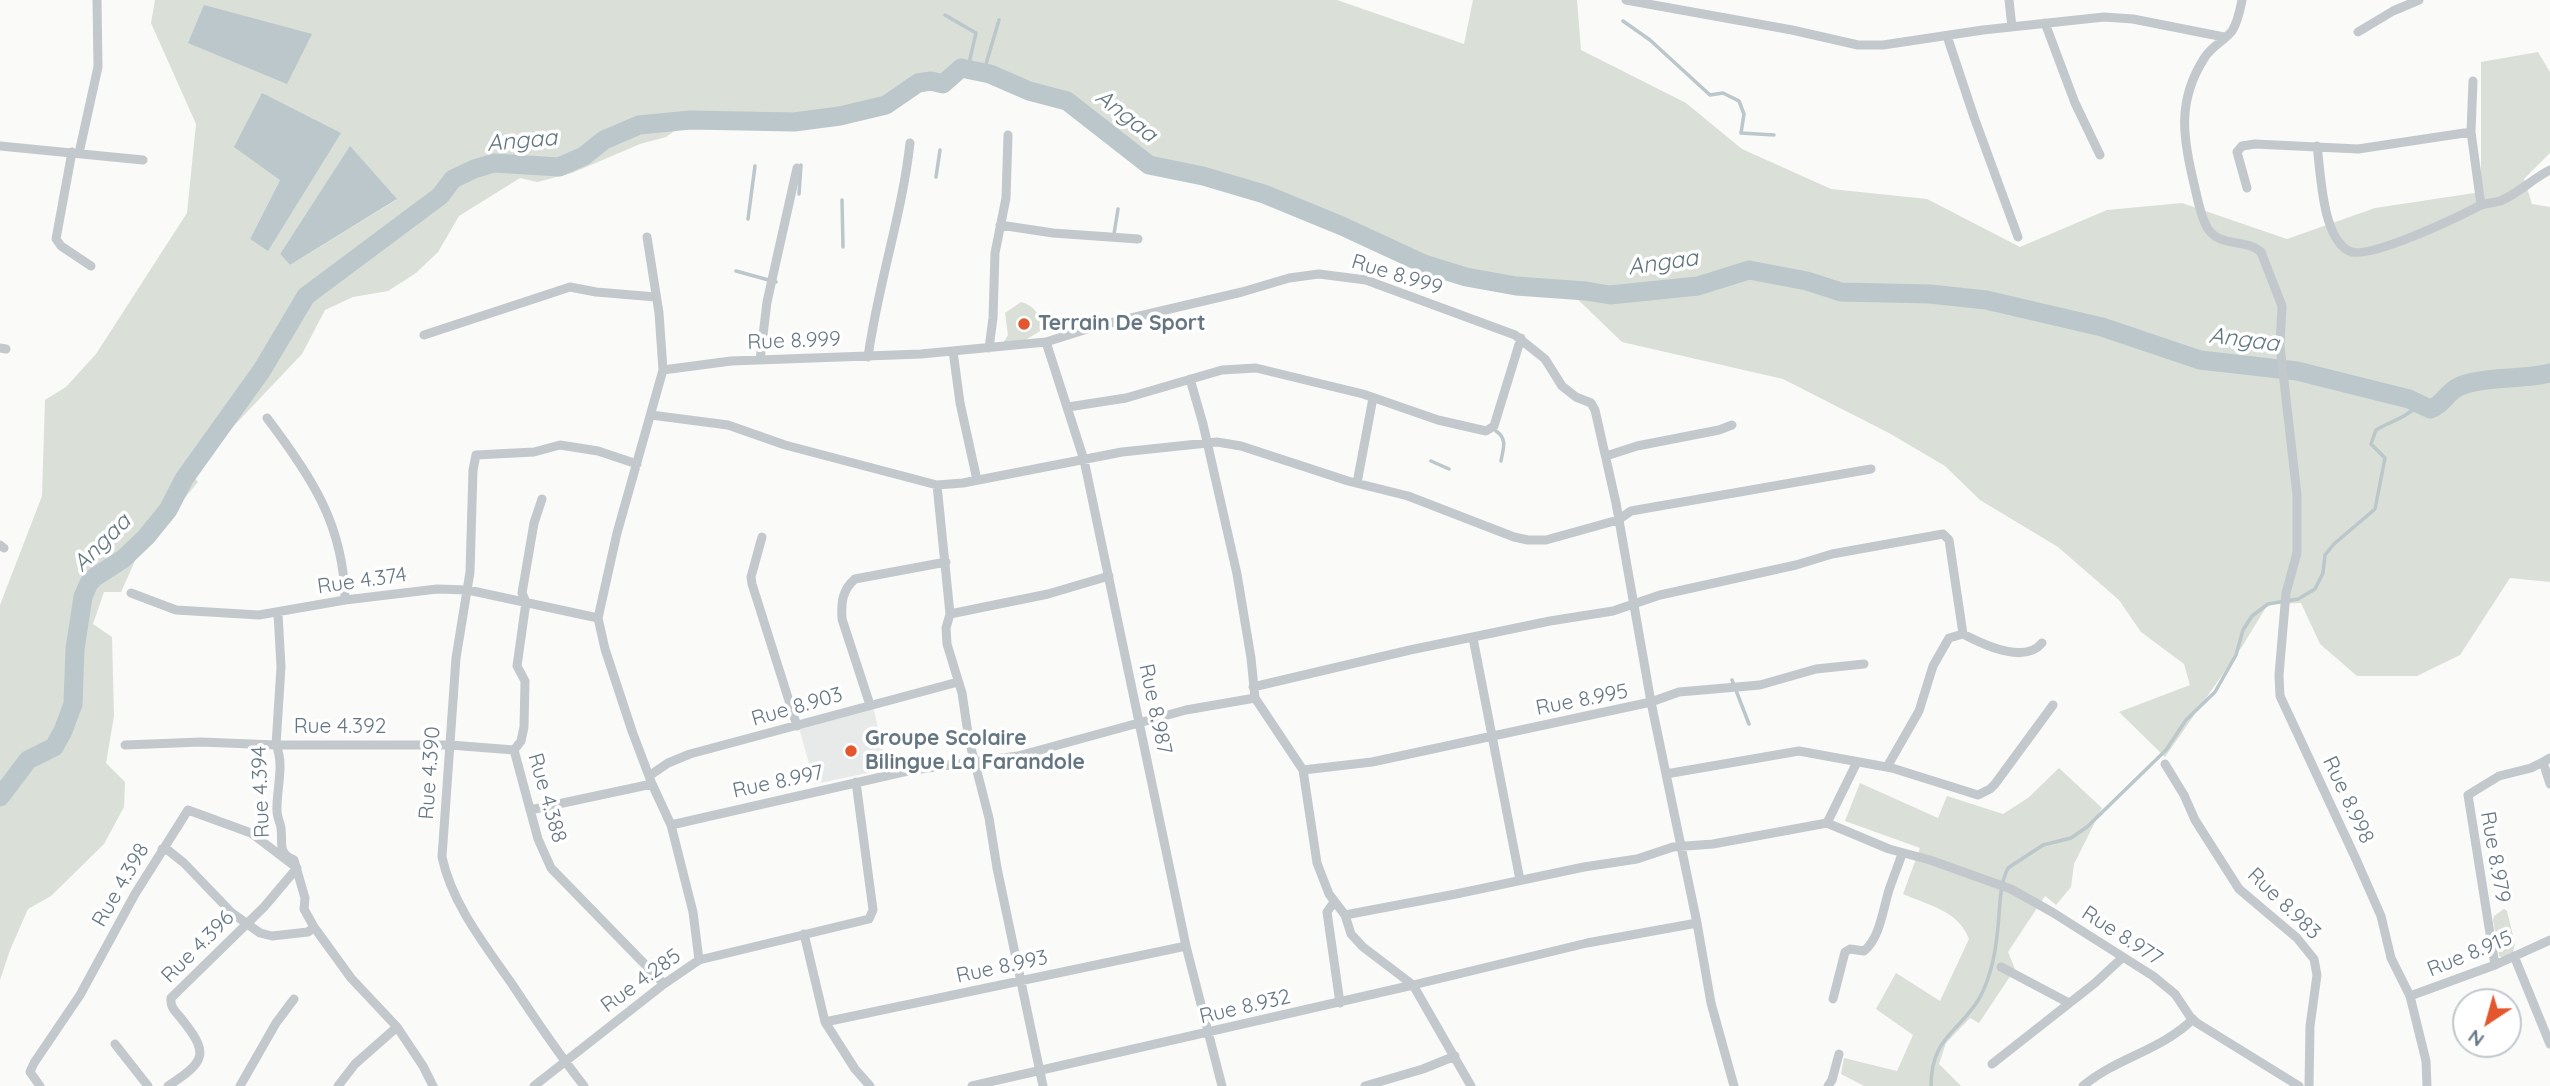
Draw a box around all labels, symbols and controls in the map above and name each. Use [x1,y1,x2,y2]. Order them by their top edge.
water label: Angaa [1090,83,1162,149]
water label: Angaa [486,124,558,158]
water label: Angaa [1626,244,1700,282]
street label: Rue 8.999 [1349,249,1445,301]
place label: Terrain De Sport [1038,311,1206,337]
marker: Terrain De Sport [1016,316,1032,332]
water label: Angaa [2207,322,2281,358]
street label: Rue 8.999 [747,327,841,355]
water label: Angaa [67,508,137,578]
street label: Rue 4.374 [316,562,408,600]
street label: Rue 8.987 [1133,662,1177,756]
street label: Rue 8.995 [1534,679,1630,721]
street label: Rue 8.903 [748,682,846,732]
street label: Rue 4.392 [294,714,386,740]
street label: Rue 4.390 [414,725,446,821]
place label: Groupe Scolaire Bilingue La Farandole [865,726,1085,776]
marker: Groupe Scolaire Bilingue La Farandole [843,743,859,759]
street label: Rue 4.394 [247,746,275,838]
street label: Rue 4.388 [522,750,572,846]
street label: Rue 8.998 [2317,752,2379,848]
street label: Rue 8.997 [730,760,826,804]
street label: Rue 8.979 [2475,809,2515,905]
street label: Rue 4.398 [87,839,155,931]
street label: Rue 8.983 [2242,863,2326,945]
street label: Rue 8.977 [2077,901,2167,971]
street label: Rue 4.396 [156,905,240,989]
street label: Rue 8.915 [2424,926,2516,982]
street label: Rue 4.285 [596,944,686,1018]
street label: Rue 8.993 [954,945,1050,989]
street label: Rue 8.932 [1197,984,1293,1030]
north arrow [2452,988,2522,1058]
text: N [2463,1025,2489,1052]

